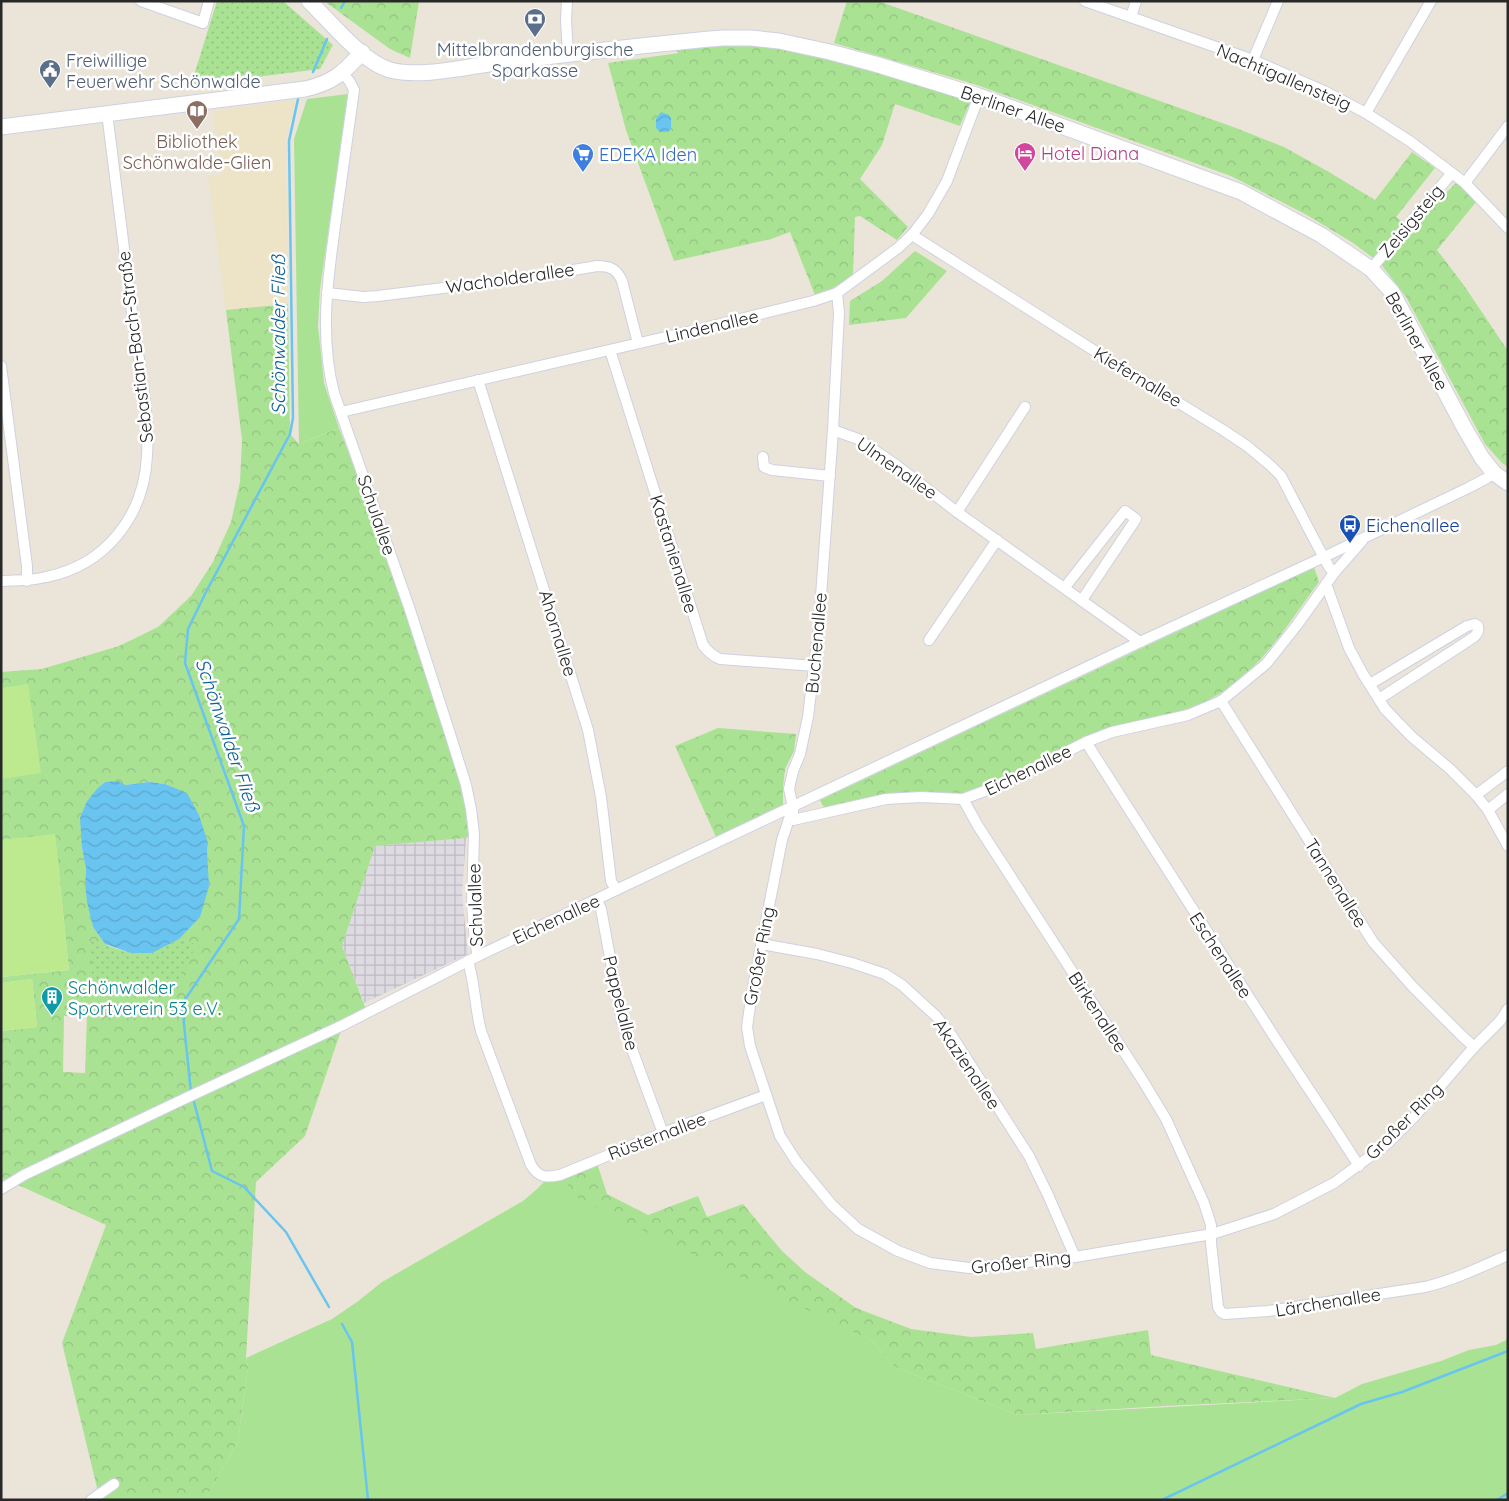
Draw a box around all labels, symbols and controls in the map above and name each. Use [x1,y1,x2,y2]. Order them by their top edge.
bank icon: Mittelbrandenburgische Sparkasse [523,7,547,38]
place label: Mittelbrandenburgische Sparkasse [437,38,633,82]
street label: Nachtigallensteig [1213,38,1355,116]
place label: Freiwillige Feuerwehr Schönwalde [66,49,261,93]
public building icon: Freiwillige Feuerwehr Schönwalde [38,58,62,89]
street label: Berliner Allee [958,80,1068,138]
library icon: Bibliothek Schönwalde-Glien [185,99,209,130]
place label: Bibliothek Schönwalde-Glien [123,130,271,174]
hotel icon: Hotel Diana [1013,141,1037,172]
supermarket icon: EDEKA Iden [571,142,595,173]
place label: Hotel Diana [1041,142,1139,165]
place label: EDEKA Iden [599,143,697,166]
street label: Zeisigsteig [1374,180,1448,262]
street label: Sebastian-Bach-Straße [112,250,158,444]
water label: Schönwalder Fließ [266,254,290,415]
street label: Wacholderallee [444,258,576,298]
street label: Berliner Allee [1380,288,1454,394]
street label: Lindenallee [663,304,761,348]
street label: Kiefernallee [1090,342,1186,412]
street label: Ulmenallee [852,432,942,504]
street label: Schulallee [353,472,401,558]
street label: Kastanienallee [645,492,703,616]
bus stop icon: Eichenallee [1338,513,1362,544]
place label: Eichenallee [1366,514,1460,537]
street label: Ahornallee [534,587,582,679]
street label: Buchenallee [800,591,832,695]
water label: Schönwalder Fließ [191,655,266,816]
street label: Eichenallee [981,739,1075,801]
street label: Tannenallee [1300,834,1372,932]
street label: Schulallee [462,863,488,947]
street label: Eichenallee [509,889,603,949]
street label: Großer Ring [738,905,780,1007]
street label: Eschenallee [1185,908,1257,1002]
street label: Pappelallee [598,953,644,1053]
street label: Birkenallee [1063,967,1133,1057]
place label: Schönwalder Sportverein 53 e.V. [68,976,221,1020]
building icon: Schönwalder Sportverein 53 e.V. [40,985,64,1016]
street label: Akazienallee [928,1014,1006,1114]
street label: Großer Ring [1360,1077,1448,1165]
street label: Rüsternallee [605,1107,709,1165]
street label: Großer Ring [970,1245,1072,1279]
street label: Lärchenallee [1274,1282,1382,1322]

